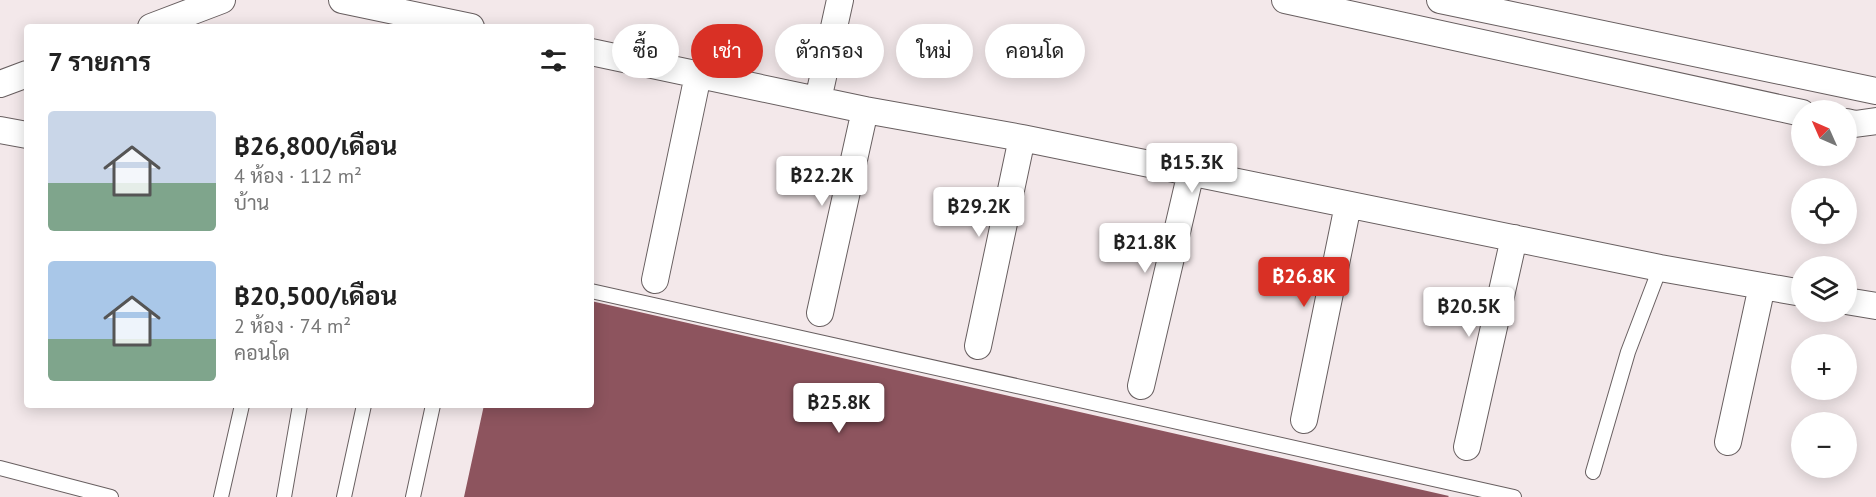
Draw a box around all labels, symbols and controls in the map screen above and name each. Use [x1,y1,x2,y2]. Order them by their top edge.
chip: ซื้อ [612,24,679,78]
chip: เช่า [691,24,763,78]
chip: ตัวกรอง [775,24,884,78]
chip: ใหม่ [896,24,973,78]
chip: คอนโด [985,24,1085,78]
icon: filters [537,44,570,77]
text: 7 รายการ [48,45,151,78]
north arrow [1791,100,1857,166]
map controls [1791,100,1857,478]
text: ฿26,800/เดือน [234,129,398,162]
icon: home [96,135,168,207]
pin: ฿15.3K [1143,143,1241,194]
text: ฿15.3K [1160,149,1224,175]
pin: ฿22.2K [773,156,871,207]
text: ฿22.2K [790,162,854,188]
text: 4 ห้อง · 112 m² [234,163,362,189]
button: locate [1791,178,1857,244]
pin: ฿29.2K [930,187,1028,238]
text: บ้าน [234,190,269,216]
text: ฿29.2K [947,193,1011,219]
pin: ฿21.8K [1096,223,1194,274]
text: ฿21.8K [1113,229,1177,255]
button: layers [1791,256,1857,322]
pin: ฿26.8K [1255,257,1353,308]
text: ฿26.8K [1272,263,1336,289]
text: ฿20,500/เดือน [234,279,398,312]
icon: home [96,285,168,357]
pin: ฿20.5K [1420,287,1518,338]
text: ฿20.5K [1437,293,1501,319]
text: 2 ห้อง · 74 m² [234,313,351,339]
button: + [1791,334,1857,400]
text: คอนโด [234,340,290,366]
pin: ฿25.8K [790,383,888,434]
text: ฿25.8K [807,389,871,415]
button: − [1791,412,1857,478]

